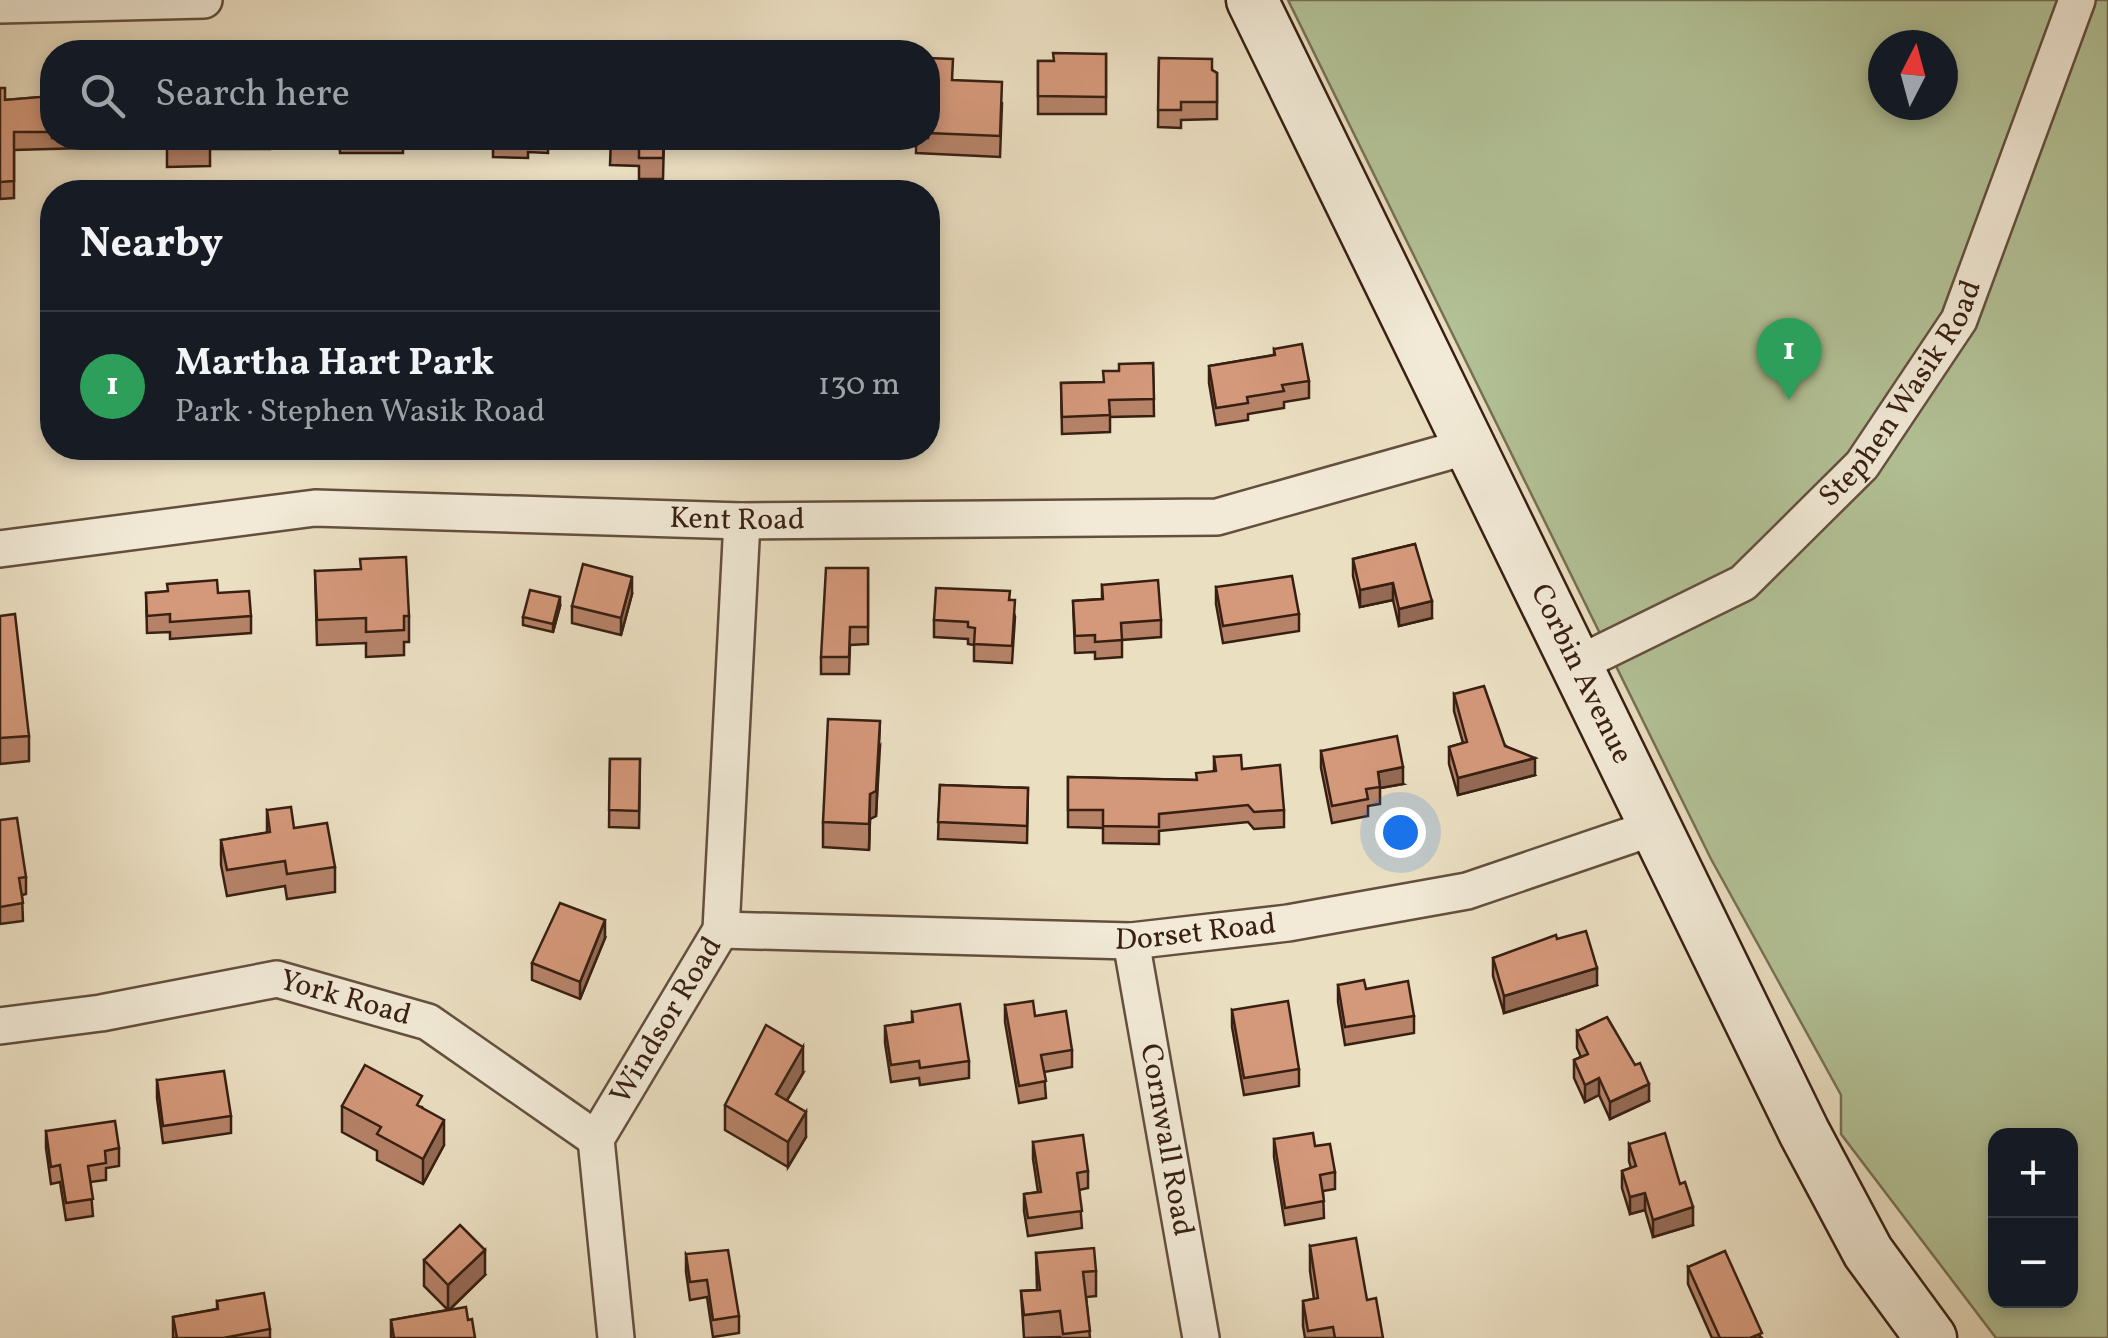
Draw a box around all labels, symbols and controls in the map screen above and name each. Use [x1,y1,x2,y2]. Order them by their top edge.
north arrow [1868,30,1958,120]
search box [40,40,940,150]
icon: search [75,68,130,123]
text: Search here [155,69,350,122]
text: Nearby [80,216,223,275]
street label: Stephen Wasik Road [1810,274,1993,517]
pin: 1 [1756,318,1822,400]
text: Martha Hart Park [175,338,494,391]
text: 1 [106,364,119,408]
text: 130 m [818,364,900,408]
text: Park · Stephen Wasik Road [175,391,545,435]
street label: Kent Road [669,498,805,542]
street label: Corbin Avenue [1519,577,1642,771]
your location [1375,807,1426,858]
street label: Dorset Road [1114,904,1278,962]
street label: Windsor Road [601,929,733,1112]
street label: York Road [275,960,416,1037]
street label: Cornwall Road [1128,1040,1204,1239]
map controls [1988,1128,2078,1308]
button: + [1988,1128,2078,1218]
button: − [1988,1218,2078,1308]

